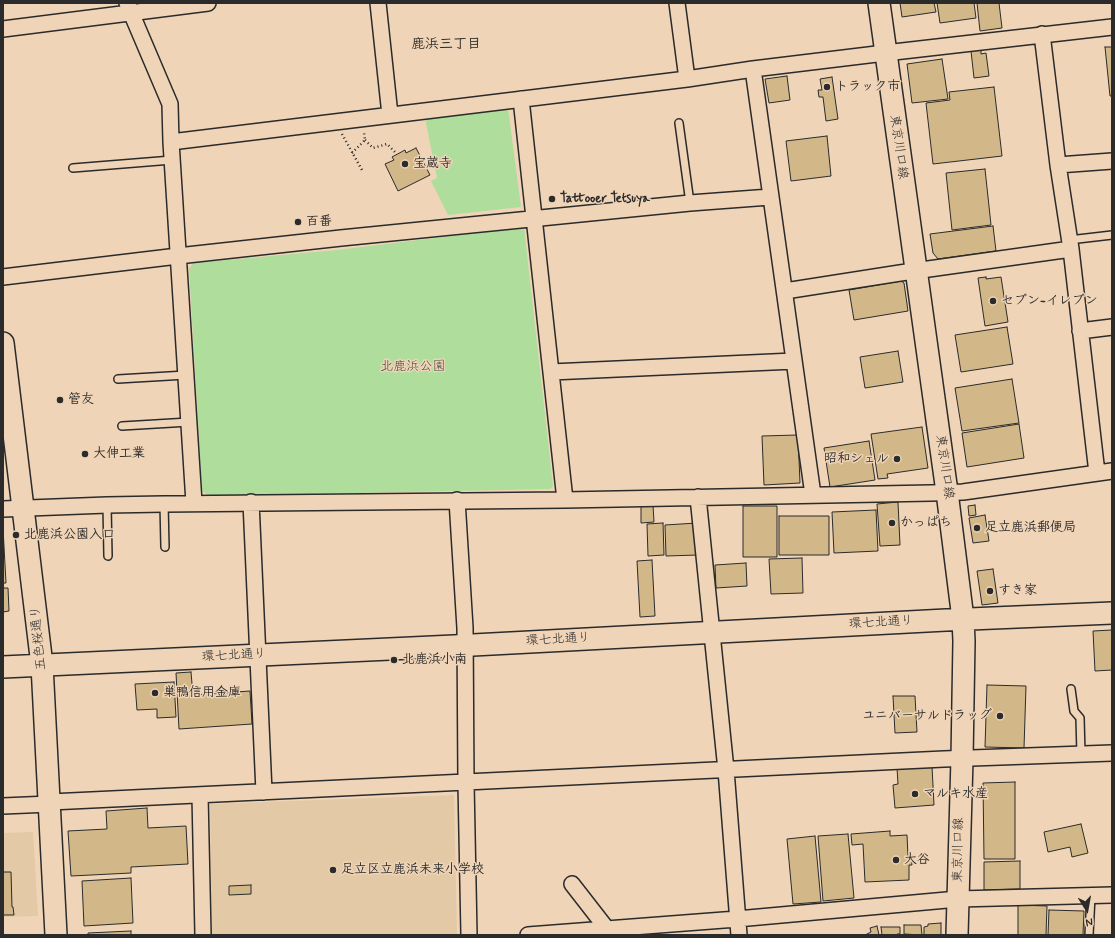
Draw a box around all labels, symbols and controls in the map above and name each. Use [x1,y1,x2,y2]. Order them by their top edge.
district label: 鹿浜三丁目 [411,37,481,53]
place label: トラック市 [835,79,900,95]
marker: トラック市 [822,82,832,92]
street label: 東京川口線 [886,114,910,180]
place label: 宝蔵寺 [413,156,452,172]
marker: 宝蔵寺 [400,159,410,169]
place label: Tattooer Tetsuya [560,191,650,207]
marker: Tattooer Tetsuya [547,194,557,204]
place label: 百番 [306,214,332,230]
marker: 百番 [293,217,303,227]
place label: セブン-イレブン [1001,293,1098,309]
marker: セブン-イレブン [988,296,998,306]
park label: 北鹿浜公園 [381,359,445,375]
place label: 管友 [68,392,94,408]
marker: 管友 [55,395,65,405]
street label: 東京川口線 [932,434,956,500]
place label: 大伸工業 [93,446,145,462]
marker: 大伸工業 [80,449,90,459]
place label: 昭和シェル [824,451,889,467]
marker: 昭和シェル [892,454,902,464]
place label: かっぱち [900,515,952,531]
marker: かっぱち [887,518,897,528]
place label: 足立鹿浜郵便局 [985,520,1076,536]
marker: 足立鹿浜郵便局 [972,523,982,533]
place label: 北鹿浜公園入口 [24,527,115,543]
marker: 北鹿浜公園入口 [11,530,21,540]
place label: すき家 [998,583,1037,599]
marker: すき家 [985,586,995,596]
street label: 五色桜通り [28,605,50,671]
street label: 環七北通り [848,614,914,632]
street label: 環七北通り [525,631,591,649]
street label: 環七北通り [201,647,267,665]
place label: 北鹿浜小南 [402,652,467,668]
marker: 北鹿浜小南 [389,655,399,665]
place label: 巣鴨信用金庫 [163,685,241,701]
marker: 巣鴨信用金庫 [150,688,160,698]
place label: ユニバーサルドラッグ [862,708,992,724]
marker: ユニバーサルドラッグ [995,711,1005,721]
place label: マルキ水産 [923,786,988,802]
marker: マルキ水産 [910,789,920,799]
street label: 東京川口線 [951,817,967,883]
place label: 大谷 [904,852,930,868]
marker: 大谷 [891,855,901,865]
place label: 足立区立鹿浜未来小学校 [341,862,484,878]
marker: 足立区立鹿浜未来小学校 [328,865,338,875]
north arrow [1067,890,1107,930]
text: N [1084,914,1094,929]

